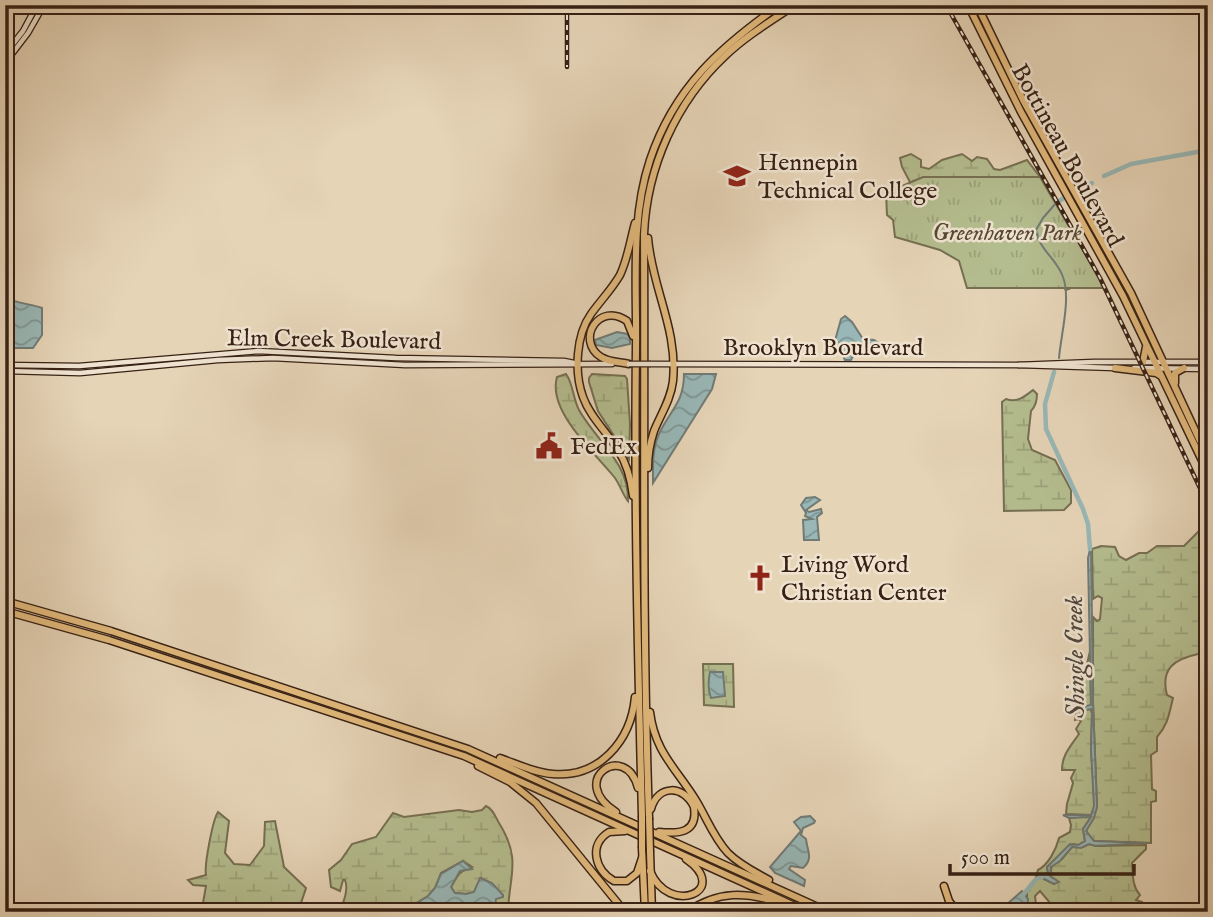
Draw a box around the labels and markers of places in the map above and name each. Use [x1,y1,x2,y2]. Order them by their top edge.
place label: Hennepin Technical College [758,148,937,207]
school or university icon: Hennepin Technical College [722,161,752,191]
public building icon: FedEx [534,431,564,461]
place label: FedEx [570,432,638,463]
place label: Living Word Christian Center [781,550,947,609]
church icon: Living Word Christian Center [745,563,775,593]

